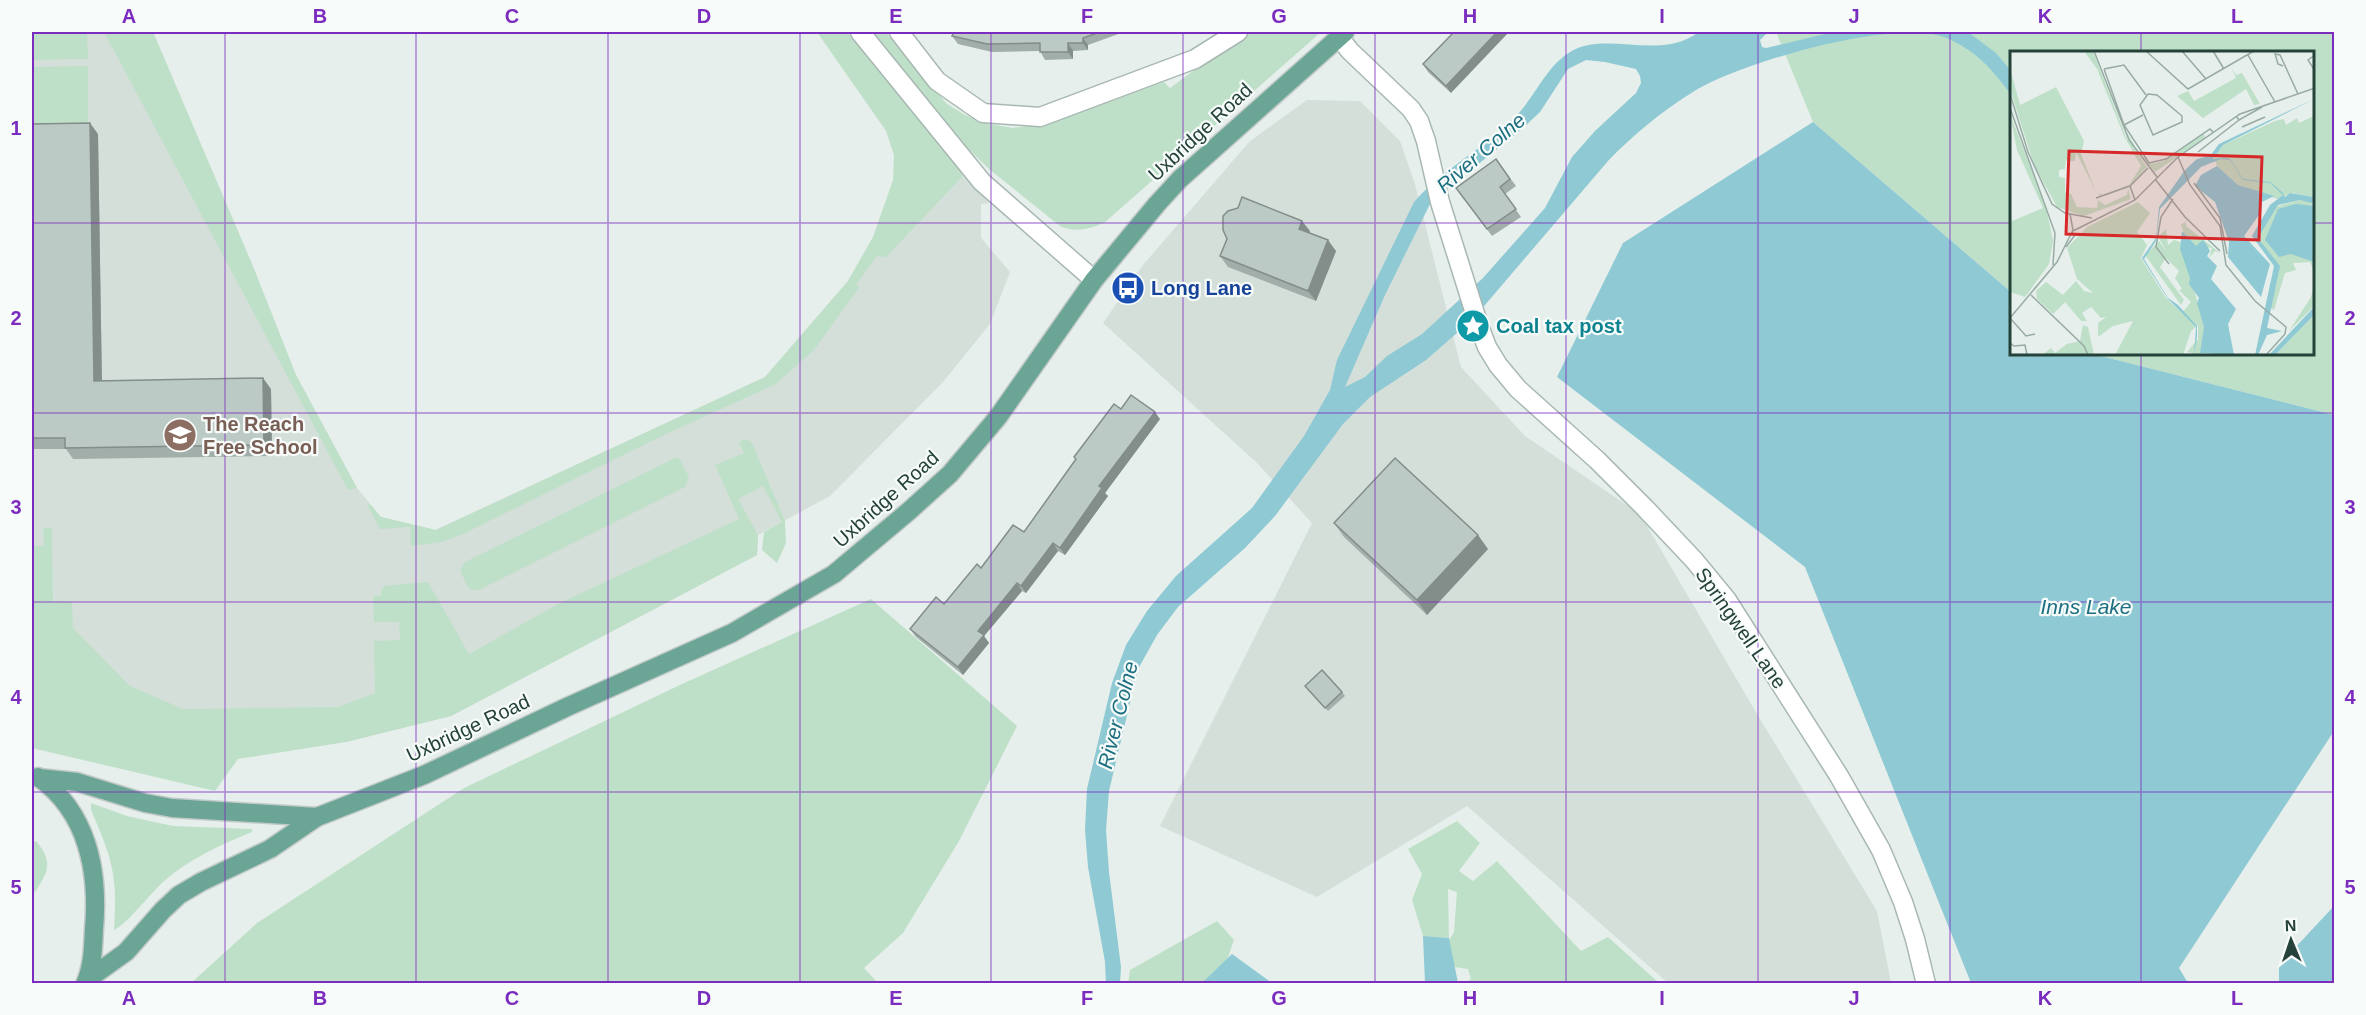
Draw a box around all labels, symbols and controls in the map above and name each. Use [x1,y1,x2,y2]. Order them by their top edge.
text: A [122,5,136,27]
text: B [313,5,327,27]
text: C [505,5,519,27]
text: D [697,5,711,27]
text: E [889,5,903,27]
text: F [1081,5,1093,27]
text: G [1271,5,1287,27]
text: H [1463,5,1477,27]
text: I [1659,5,1665,27]
text: J [1848,5,1860,27]
text: K [2038,5,2053,27]
text: L [2231,5,2243,27]
inset map [2010,51,2315,356]
street label: Uxbridge Road [1144,78,1256,186]
water label: River Colne [1432,108,1530,197]
text: 1 [10,117,22,139]
text: 1 [2344,117,2356,139]
bus stop icon: Long Lane [1110,270,1146,306]
place label: Long Lane [1151,277,1252,299]
text: 2 [10,307,22,329]
text: 2 [2344,307,2356,329]
place icon: Coal tax post [1455,308,1491,344]
place label: Coal tax post [1496,315,1622,337]
place label: The Reach Free School [203,413,317,458]
school or university icon: The Reach Free School [162,417,198,453]
street label: Uxbridge Road [829,446,943,552]
text: 3 [10,496,22,518]
text: 3 [2344,496,2356,518]
street label: Springwell Lane [1691,563,1791,693]
water label: Inns Lake [2040,595,2132,618]
water label: River Colne [1093,659,1142,771]
text: 4 [10,686,22,708]
text: 4 [2344,686,2356,708]
street label: Uxbridge Road [403,690,533,766]
text: 5 [10,876,22,898]
text: 5 [2344,876,2356,898]
north arrow [2261,910,2321,970]
text: N [2284,917,2297,934]
text: A [122,987,136,1009]
text: B [313,987,327,1009]
text: C [505,987,519,1009]
text: D [697,987,711,1009]
text: E [889,987,903,1009]
text: F [1081,987,1093,1009]
text: G [1271,987,1287,1009]
text: H [1463,987,1477,1009]
text: I [1659,987,1665,1009]
text: J [1848,987,1860,1009]
text: K [2038,987,2053,1009]
text: L [2231,987,2243,1009]

